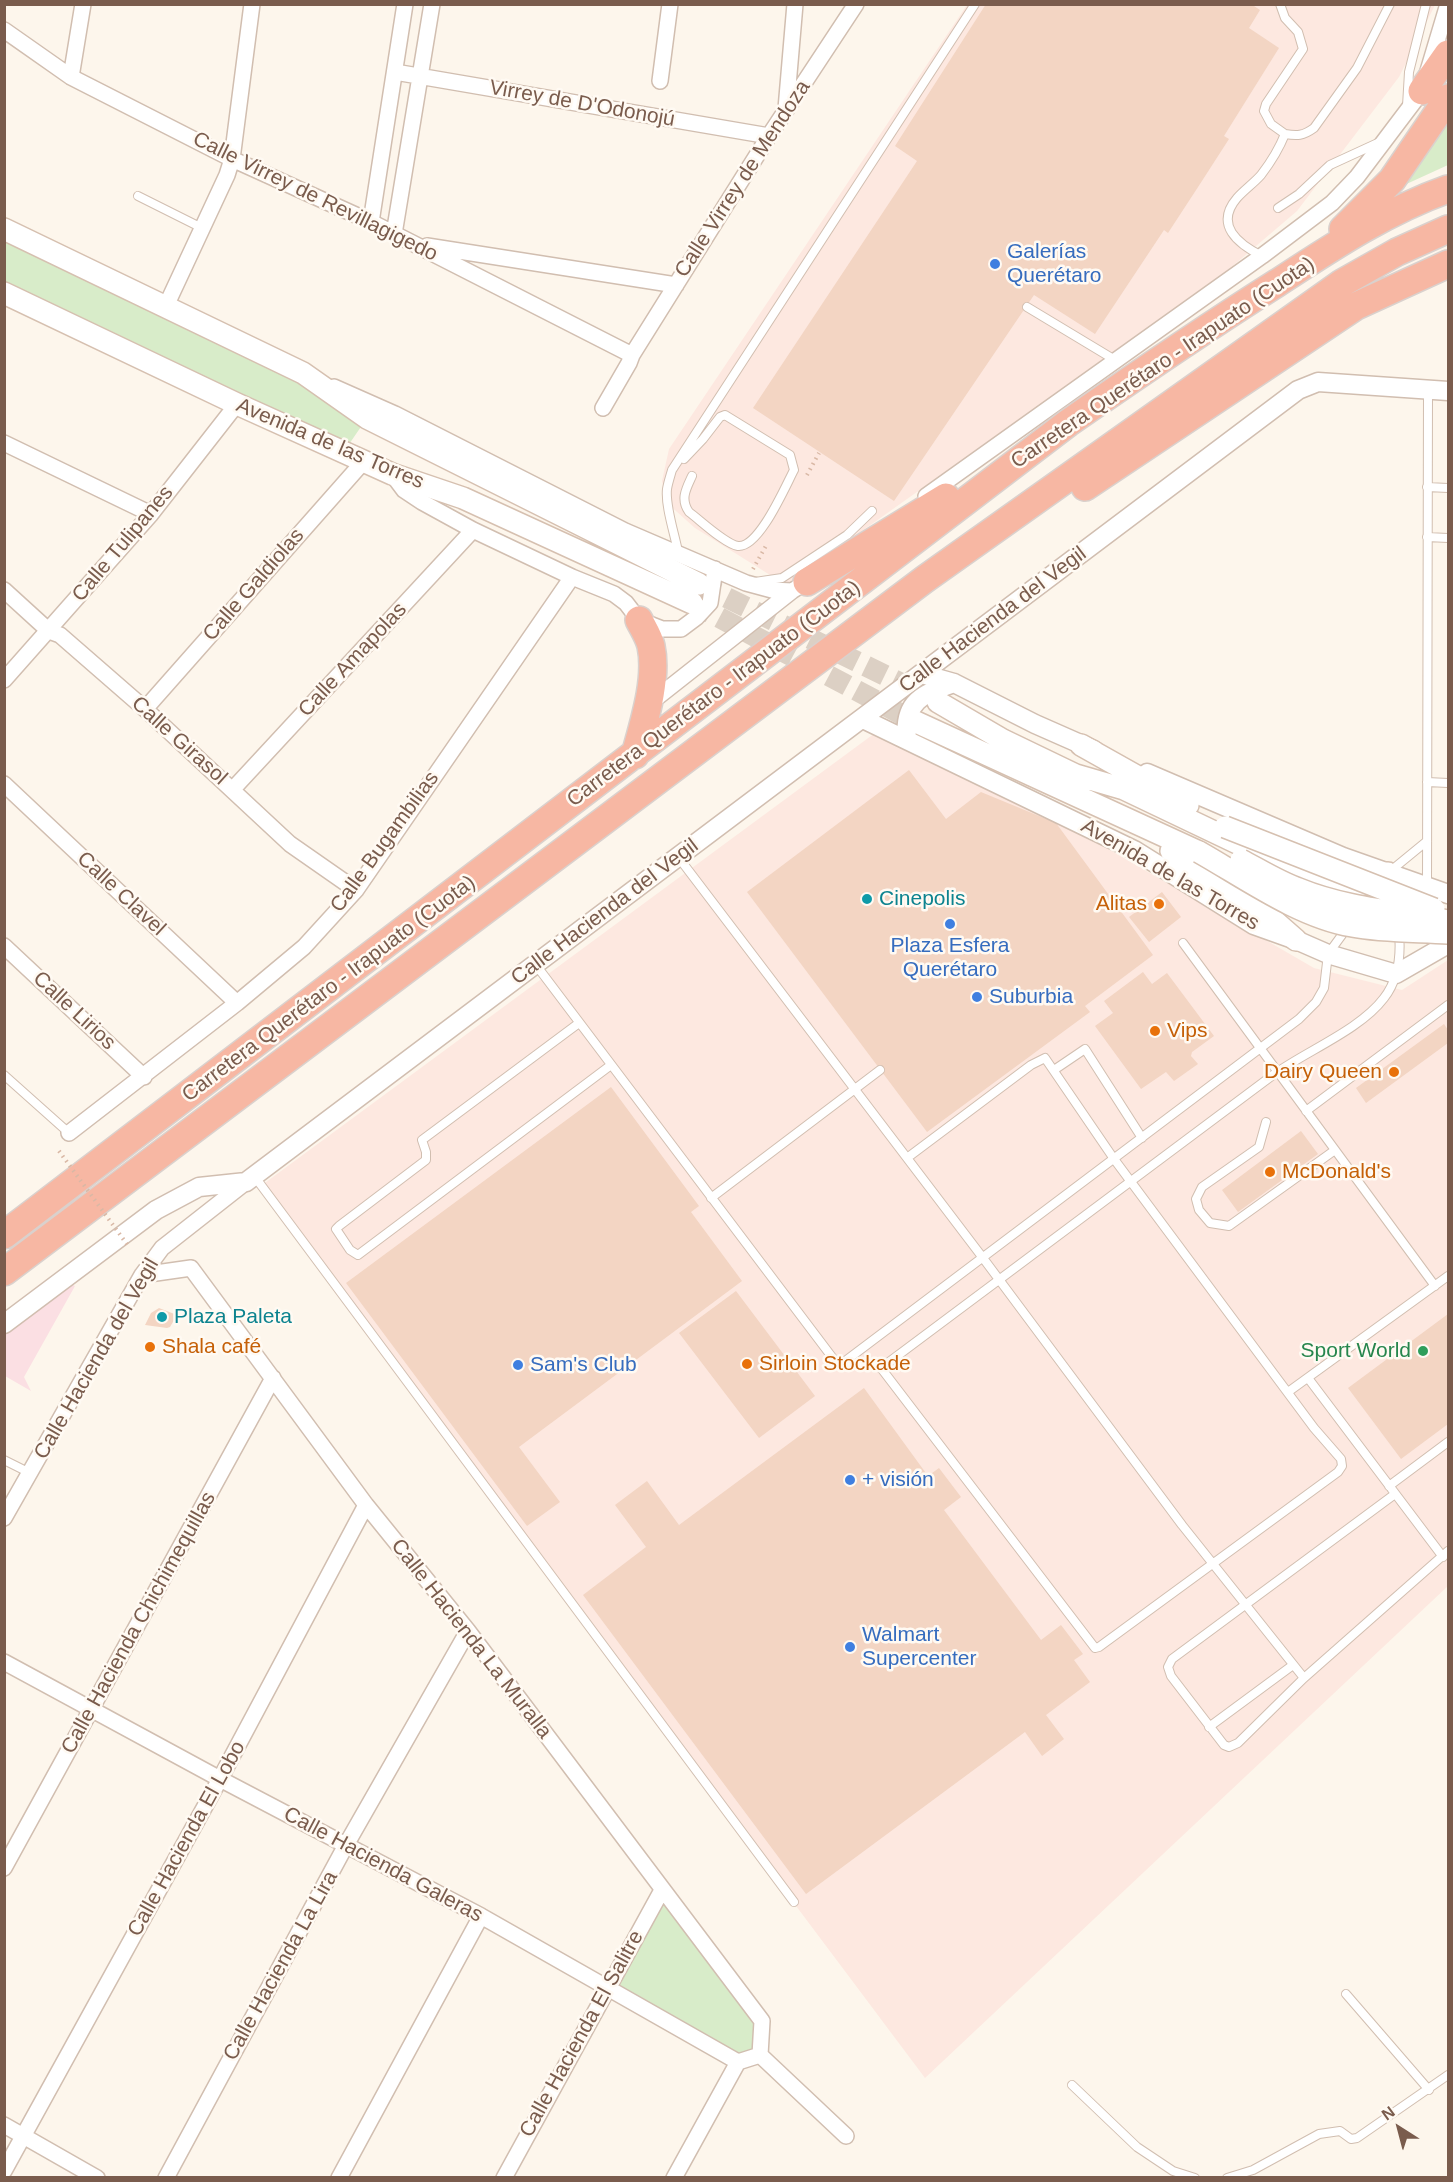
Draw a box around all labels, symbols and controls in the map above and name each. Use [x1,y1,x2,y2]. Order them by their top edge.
street label: Virrey de D'Odonojú [487,75,677,133]
street label: Calle Virrey de Mendoza [670,76,816,282]
street label: Calle Virrey de Revillagigedo [188,127,442,267]
place label: Galerías Querétaro [1007,239,1102,289]
street label: Carretera Querétaro - Irapuato (Cuota) [1006,252,1320,474]
marker: Galerías Querétaro [988,257,1002,271]
street label: Avenida de las Torres [232,393,428,495]
street label: Calle Tulipanes [67,481,179,607]
street label: Calle Galdiolas [198,523,310,647]
street label: Calle Hacienda del Vegil [895,541,1091,699]
street label: Carretera Querétaro - Irapuato (Cuota) [562,575,866,813]
street label: Calle Amapolas [294,598,412,722]
street label: Calle Girasol [126,691,232,791]
street label: Calle Bugambilias [325,767,445,917]
street label: Avenida de las Torres [1076,814,1264,936]
street label: Calle Hacienda del Vegil [507,833,703,991]
street label: Calle Clavel [71,847,171,941]
street label: Carretera Querétaro - Irapuato (Cuota) [177,870,481,1108]
place label: Cinepolis [879,886,965,912]
place label: Alitas [1096,891,1147,917]
marker: Cinepolis [860,892,874,906]
marker: Alitas [1152,897,1166,911]
marker: Plaza Esfera Querétaro [943,917,957,931]
place label: Plaza Esfera Querétaro [890,933,1010,983]
street label: Calle Lirios [27,966,121,1056]
place label: Suburbia [989,984,1073,1010]
marker: Suburbia [970,990,984,1004]
place label: Vips [1167,1018,1207,1044]
marker: Vips [1148,1024,1162,1038]
place label: Dairy Queen [1264,1059,1382,1085]
marker: Dairy Queen [1387,1065,1401,1079]
place label: McDonald's [1282,1159,1391,1185]
marker: McDonald's [1263,1165,1277,1179]
street label: Calle Hacienda del Vegil [29,1254,165,1464]
place label: Plaza Paleta [174,1304,292,1330]
marker: Plaza Paleta [155,1310,169,1324]
place label: Shala café [162,1334,261,1360]
place label: Sport World [1301,1338,1411,1364]
marker: Shala café [143,1340,157,1354]
marker: Sport World [1416,1344,1430,1358]
place label: Sirloin Stockade [759,1351,911,1377]
place label: Sam's Club [530,1352,637,1378]
marker: Sirloin Stockade [740,1357,754,1371]
marker: Sam's Club [511,1358,525,1372]
place label: + visión [862,1467,934,1493]
marker: + visión [843,1473,857,1487]
street label: Calle Hacienda Chichimequillas [56,1488,222,1758]
street label: Calle Hacienda La Muralla [385,1534,557,1744]
place label: Walmart Supercenter [862,1622,976,1672]
marker: Walmart Supercenter [843,1640,857,1654]
street label: Calle Hacienda El Lobo [123,1737,251,1941]
street label: Calle Hacienda Galeras [279,1802,487,1928]
street label: Calle Hacienda La Lira [218,1867,344,2065]
street label: Calle Hacienda El Salitre [515,1926,649,2142]
north arrow [1369,2098,1429,2158]
text: N [1378,2103,1398,2123]

